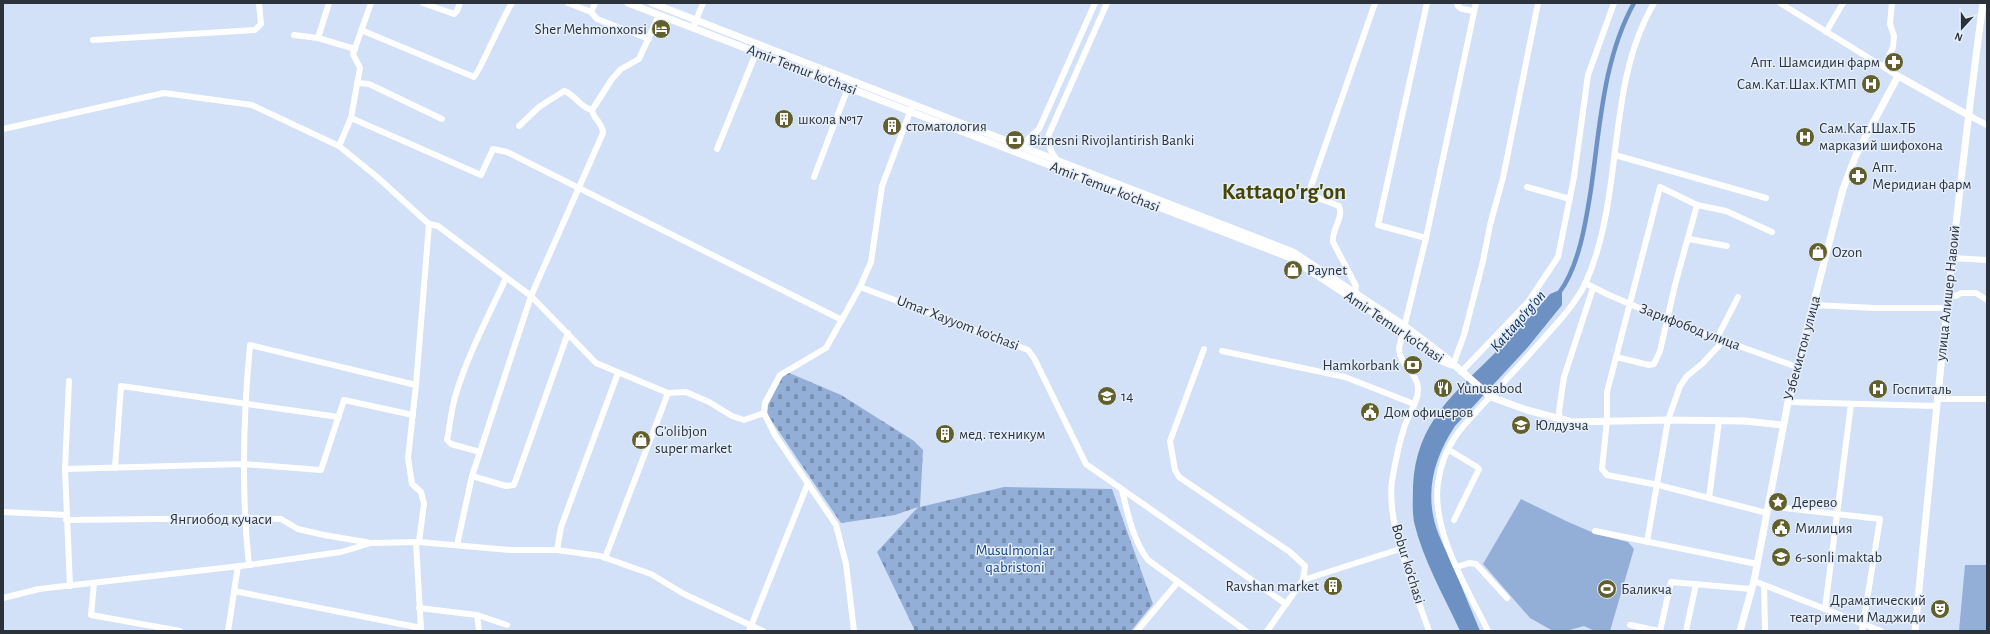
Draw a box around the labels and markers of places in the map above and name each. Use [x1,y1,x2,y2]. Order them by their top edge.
hotel icon: Sher Mehmonxonsi [650,18,672,40]
place label: Sher Mehmonxonsi [535,22,647,37]
pharmacy icon: Апт. Шамсидин фарм [1883,51,1905,73]
place label: Апт. Шамсидин фарм [1751,55,1880,70]
hospital icon: Сам.Кат.Шах.КТМП [1860,73,1882,95]
place label: Сам.Кат.Шах.КТМП [1737,77,1857,92]
building icon: школа №17 [773,108,795,130]
place label: школа №17 [798,112,863,127]
building icon: стоматология [881,115,903,137]
place label: стоматология [906,119,987,134]
place label: Сам.Кат.Шах.ТБ марказий шифохона [1819,121,1943,153]
hospital icon: Сам.Кат.Шах.ТБ марказий шифохона [1794,126,1816,148]
bank icon: Biznesni Rivojlantirish Banki [1004,129,1026,151]
place label: Biznesni Rivojlantirish Banki [1029,133,1194,148]
place label: Апт. Меридиан фарм [1872,160,1972,192]
pharmacy icon: Апт. Меридиан фарм [1847,165,1869,187]
shop icon: Ozon [1807,241,1829,263]
place label: Ozon [1832,245,1862,260]
shop icon: Paynet [1282,259,1304,281]
place label: Paynet [1307,263,1347,278]
bank icon: Hamkorbank [1402,354,1424,376]
place label: Hamkorbank [1323,358,1399,373]
restaurant icon: Yunusabod [1432,377,1454,399]
hospital icon: Госпиталь [1867,378,1889,400]
place label: Yunusabod [1457,381,1522,396]
place label: Госпиталь [1892,382,1952,397]
school or university icon: 14 [1096,385,1118,407]
place label: 14 [1121,389,1133,404]
public building icon: Дом офицеров [1359,401,1381,423]
place label: Дом офицеров [1384,405,1473,420]
school or university icon: Юлдузча [1510,414,1532,436]
place label: Юлдузча [1535,418,1589,433]
building icon: мед. техникум [934,423,956,445]
place label: G'olibjon super market [655,424,732,456]
place label: мед. техникум [959,427,1046,442]
shop icon: G'olibjon super market [630,429,652,451]
place icon: Дерево [1767,491,1789,513]
place label: Дерево [1792,495,1837,510]
public building icon: Милиция [1770,517,1792,539]
place label: Милиция [1795,521,1853,536]
school or university icon: 6-sonli maktab [1770,546,1792,568]
place label: 6-sonli maktab [1795,550,1882,565]
building icon: Ravshan market [1322,575,1344,597]
sports icon: Баликча [1596,578,1618,600]
place label: Ravshan market [1226,579,1319,594]
place label: Баликча [1621,582,1672,597]
place label: Драматический театр имени Маджиди [1789,593,1926,625]
theatre icon: Драматический театр имени Маджиди [1929,598,1951,620]

